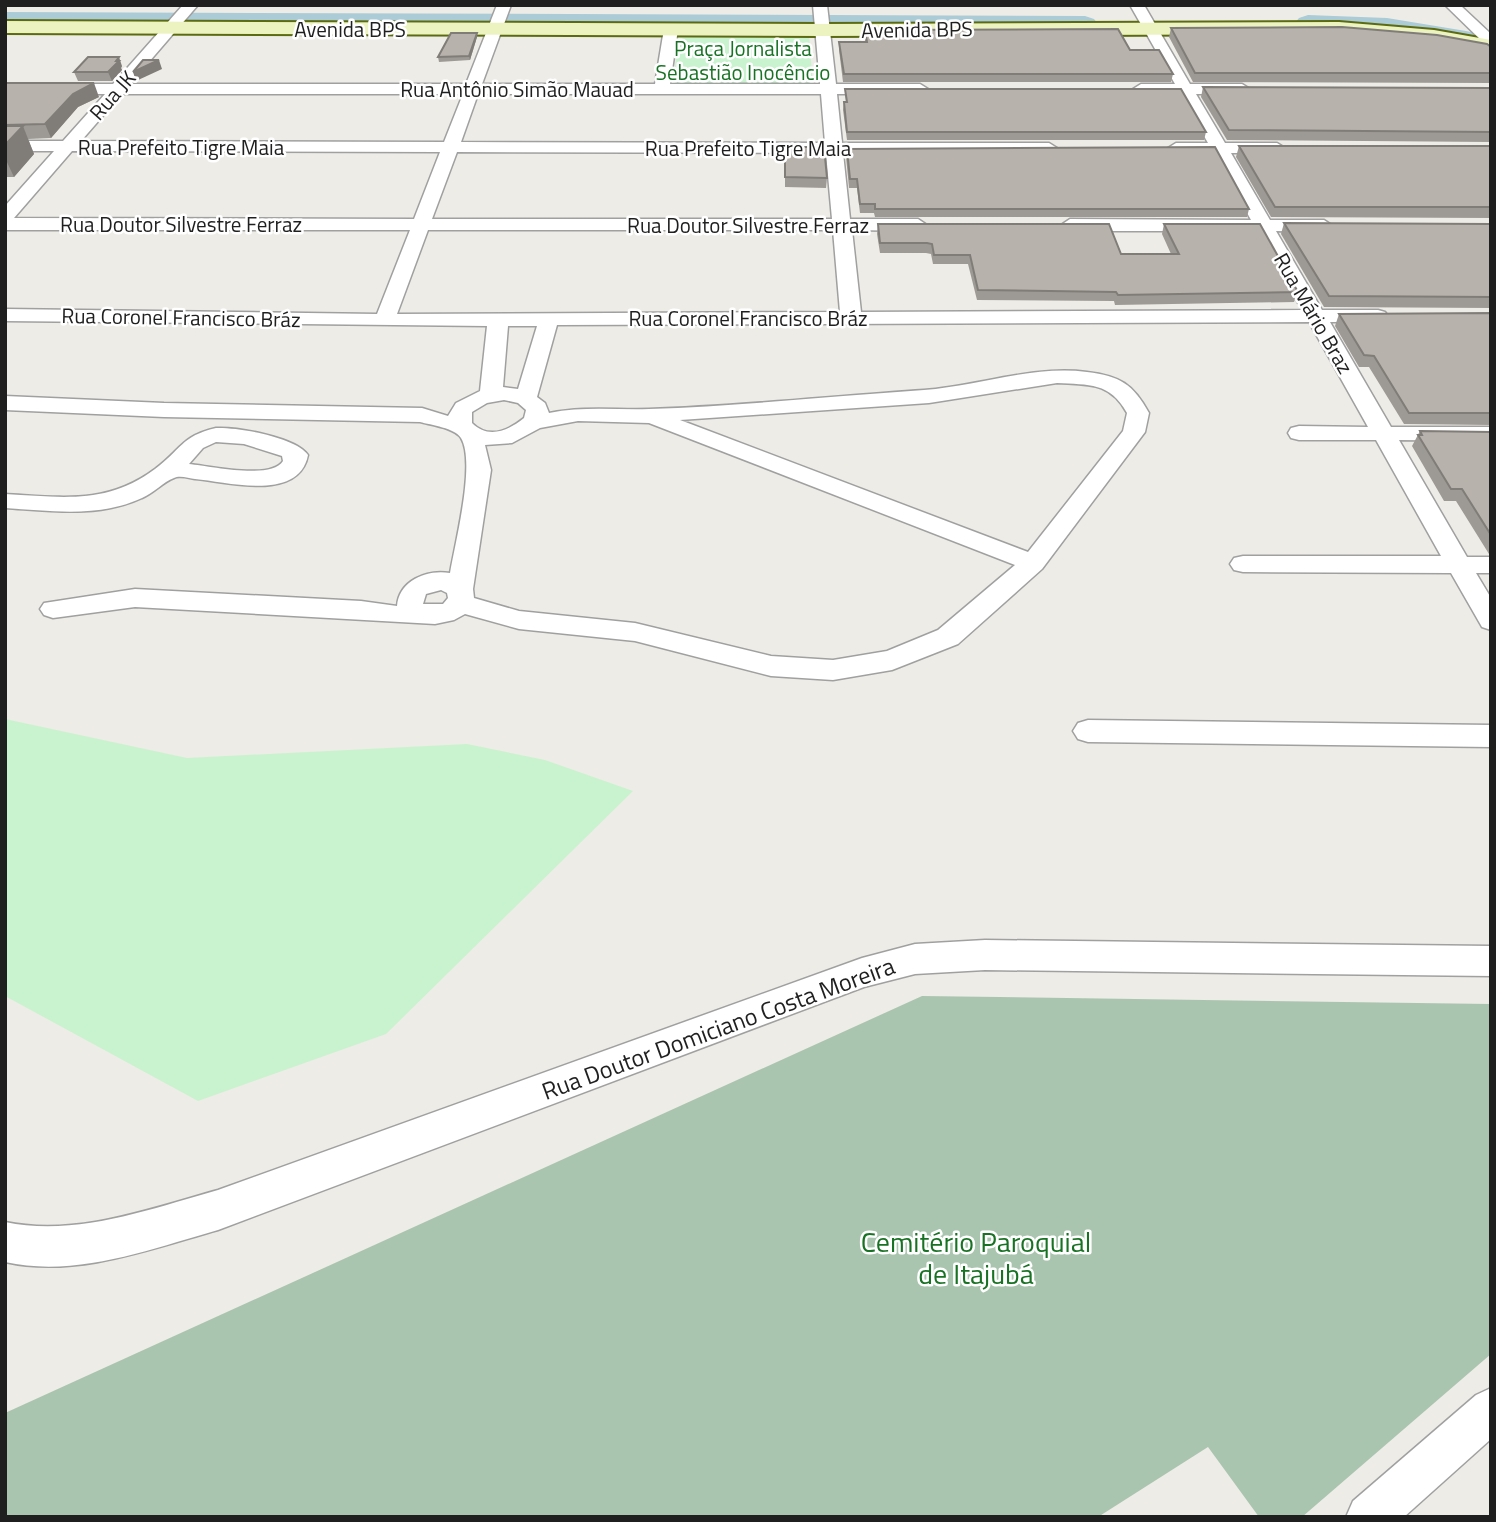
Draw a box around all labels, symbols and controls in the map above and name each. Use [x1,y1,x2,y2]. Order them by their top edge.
street label: Avenida BPS [861,12,973,46]
street label: Avenida BPS [294,13,406,45]
park label: Praça Jornalista Sebastião Inocêncio [656,32,830,88]
street label: Rua JK [81,63,143,127]
street label: Rua Antônio Simão Mauad [400,73,634,105]
street label: Rua Prefeito Tigre Maia [78,131,285,163]
street label: Rua Prefeito Tigre Maia [645,132,852,164]
street label: Rua Doutor Silvestre Ferraz [60,208,302,240]
street label: Rua Doutor Silvestre Ferraz [627,209,869,241]
street label: Rua Mário Braz [1266,246,1362,380]
street label: Rua Coronel Francisco Bráz [61,299,301,335]
street label: Rua Coronel Francisco Bráz [628,302,868,334]
street label: Rua Doutor Domiciano Costa Moreira [536,947,900,1109]
park label: Cemitério Paroquial de Itajubá [861,1220,1091,1295]

